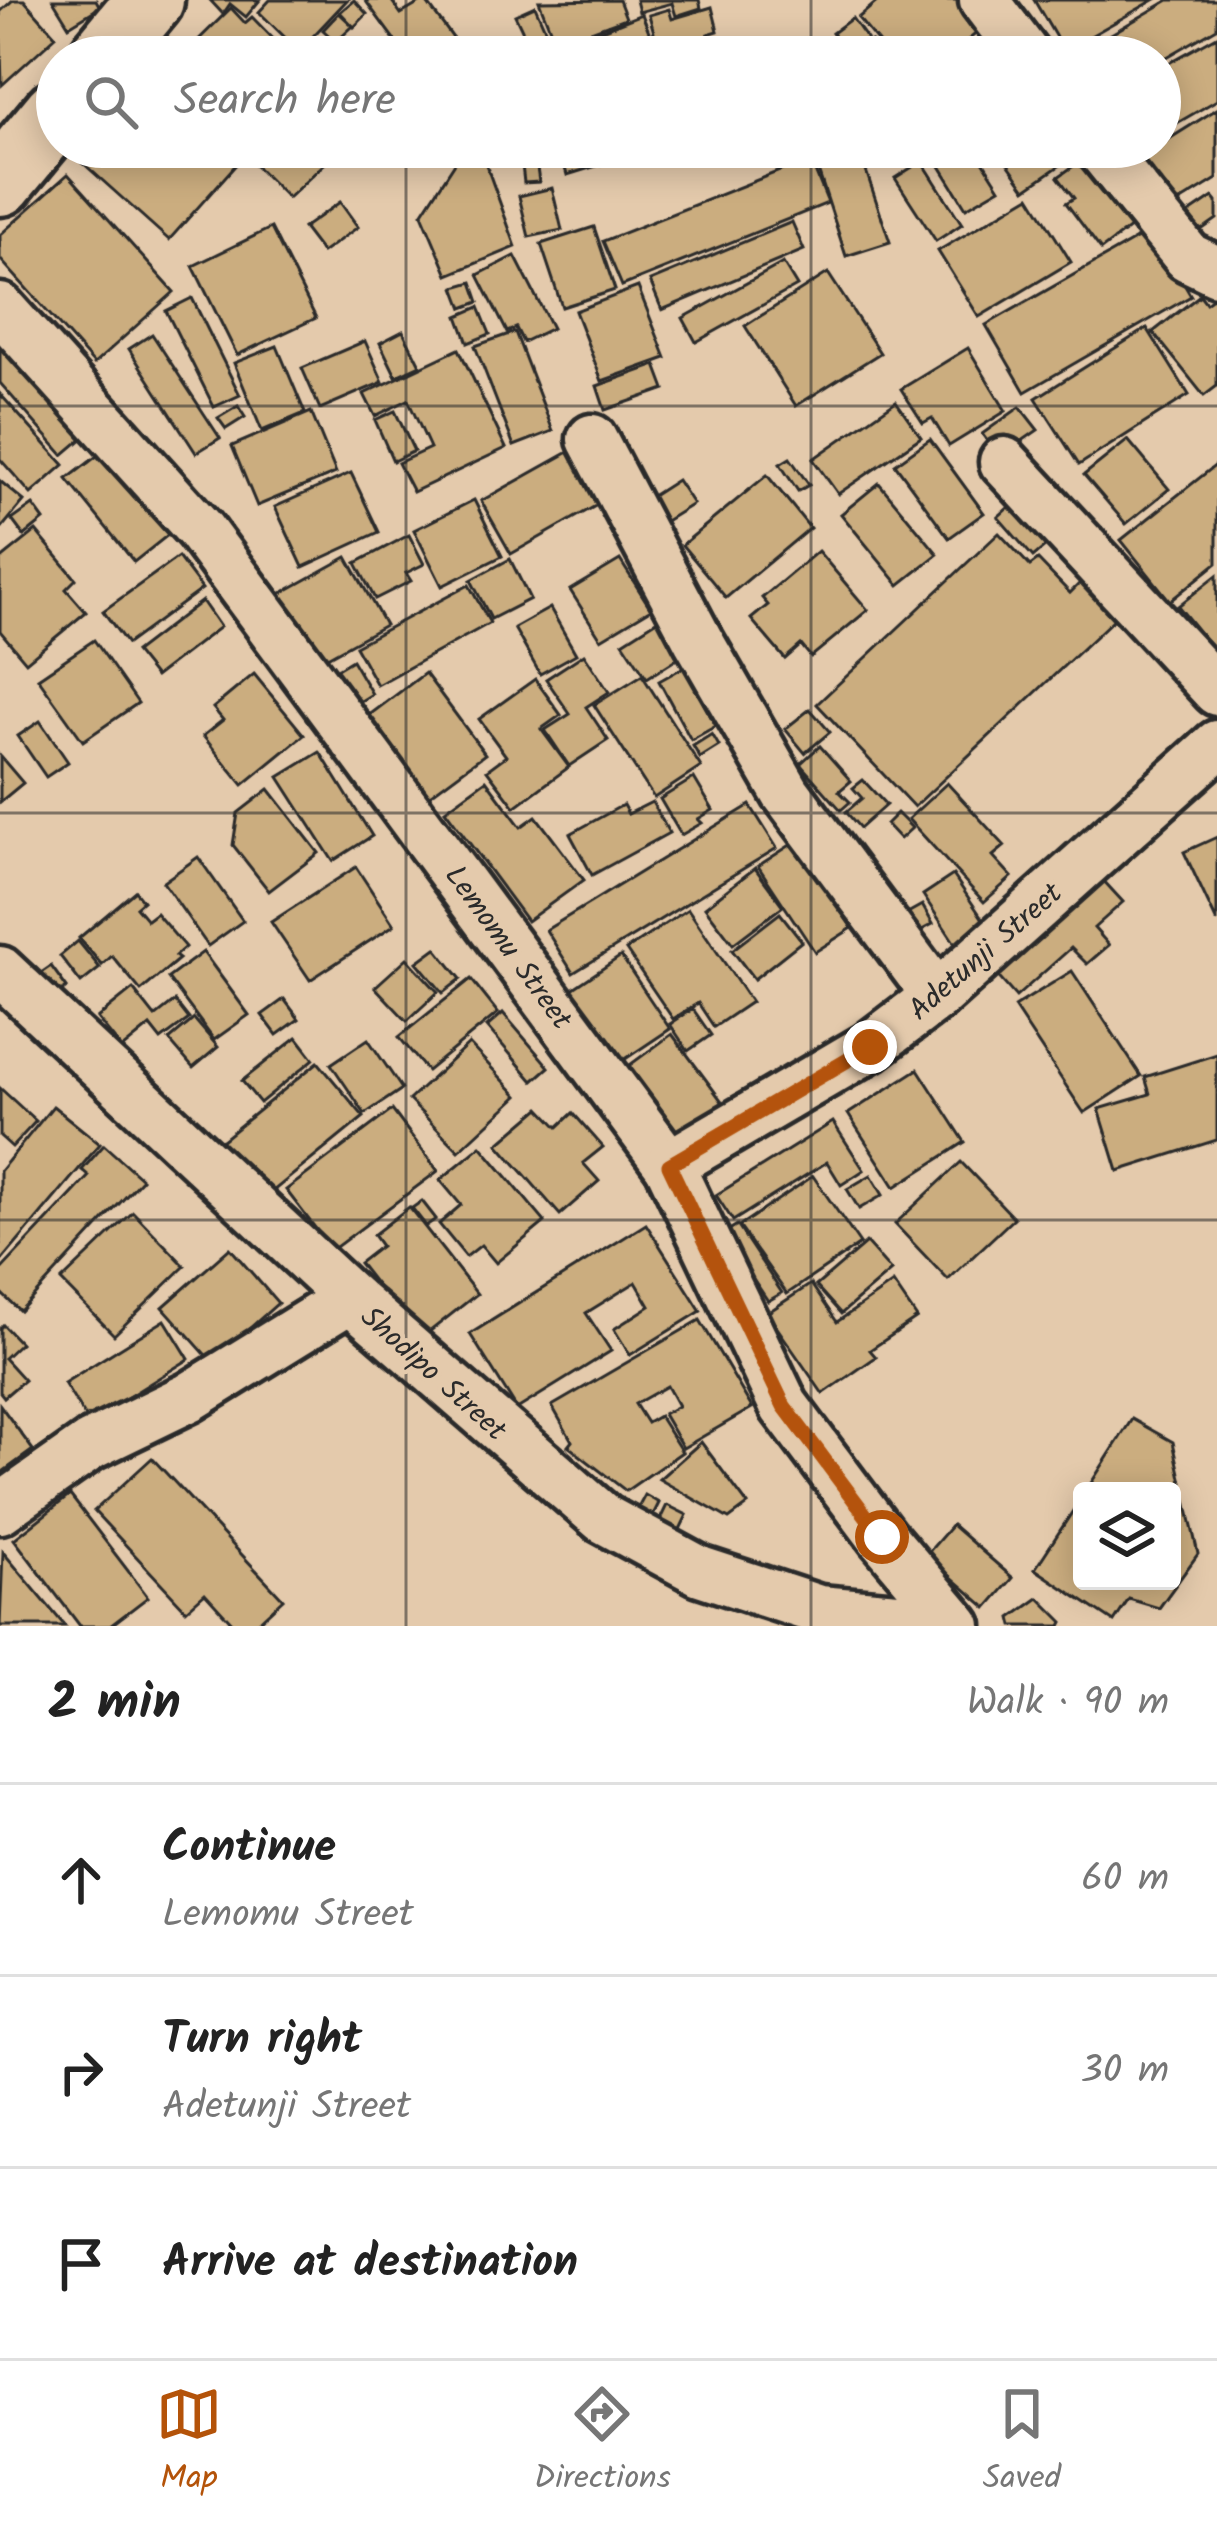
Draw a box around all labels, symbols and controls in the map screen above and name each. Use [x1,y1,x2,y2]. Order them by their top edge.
search box [36,36,1181,168]
text: Search here [174,66,396,138]
icon: search [78,69,144,135]
street label: Lemomu Street [431,856,584,1041]
street label: Adetunji Street [898,871,1075,1033]
route end [843,1020,897,1074]
street label: Shodipo Street [348,1295,517,1454]
map controls [1073,1482,1181,1590]
button: layers [1073,1482,1181,1590]
route start [855,1510,909,1564]
text: 2 min [48,1664,181,1745]
text: Walk · 90 m [967,1673,1169,1735]
text: Continue [162,1813,336,1885]
icon: ahead [48,1847,114,1913]
text: 60 m [1081,1849,1169,1911]
text: Lemomu Street [162,1885,414,1947]
text: Turn right [162,2005,362,2077]
icon: right [48,2039,114,2105]
text: 30 m [1081,2041,1169,2103]
text: Adetunji Street [162,2077,411,2139]
text: Arrive at destination [162,2228,578,2300]
icon: arrive [48,2231,114,2297]
tab: Map [156,2381,222,2506]
tab: Directions [534,2381,671,2506]
tab: Saved [983,2381,1061,2506]

